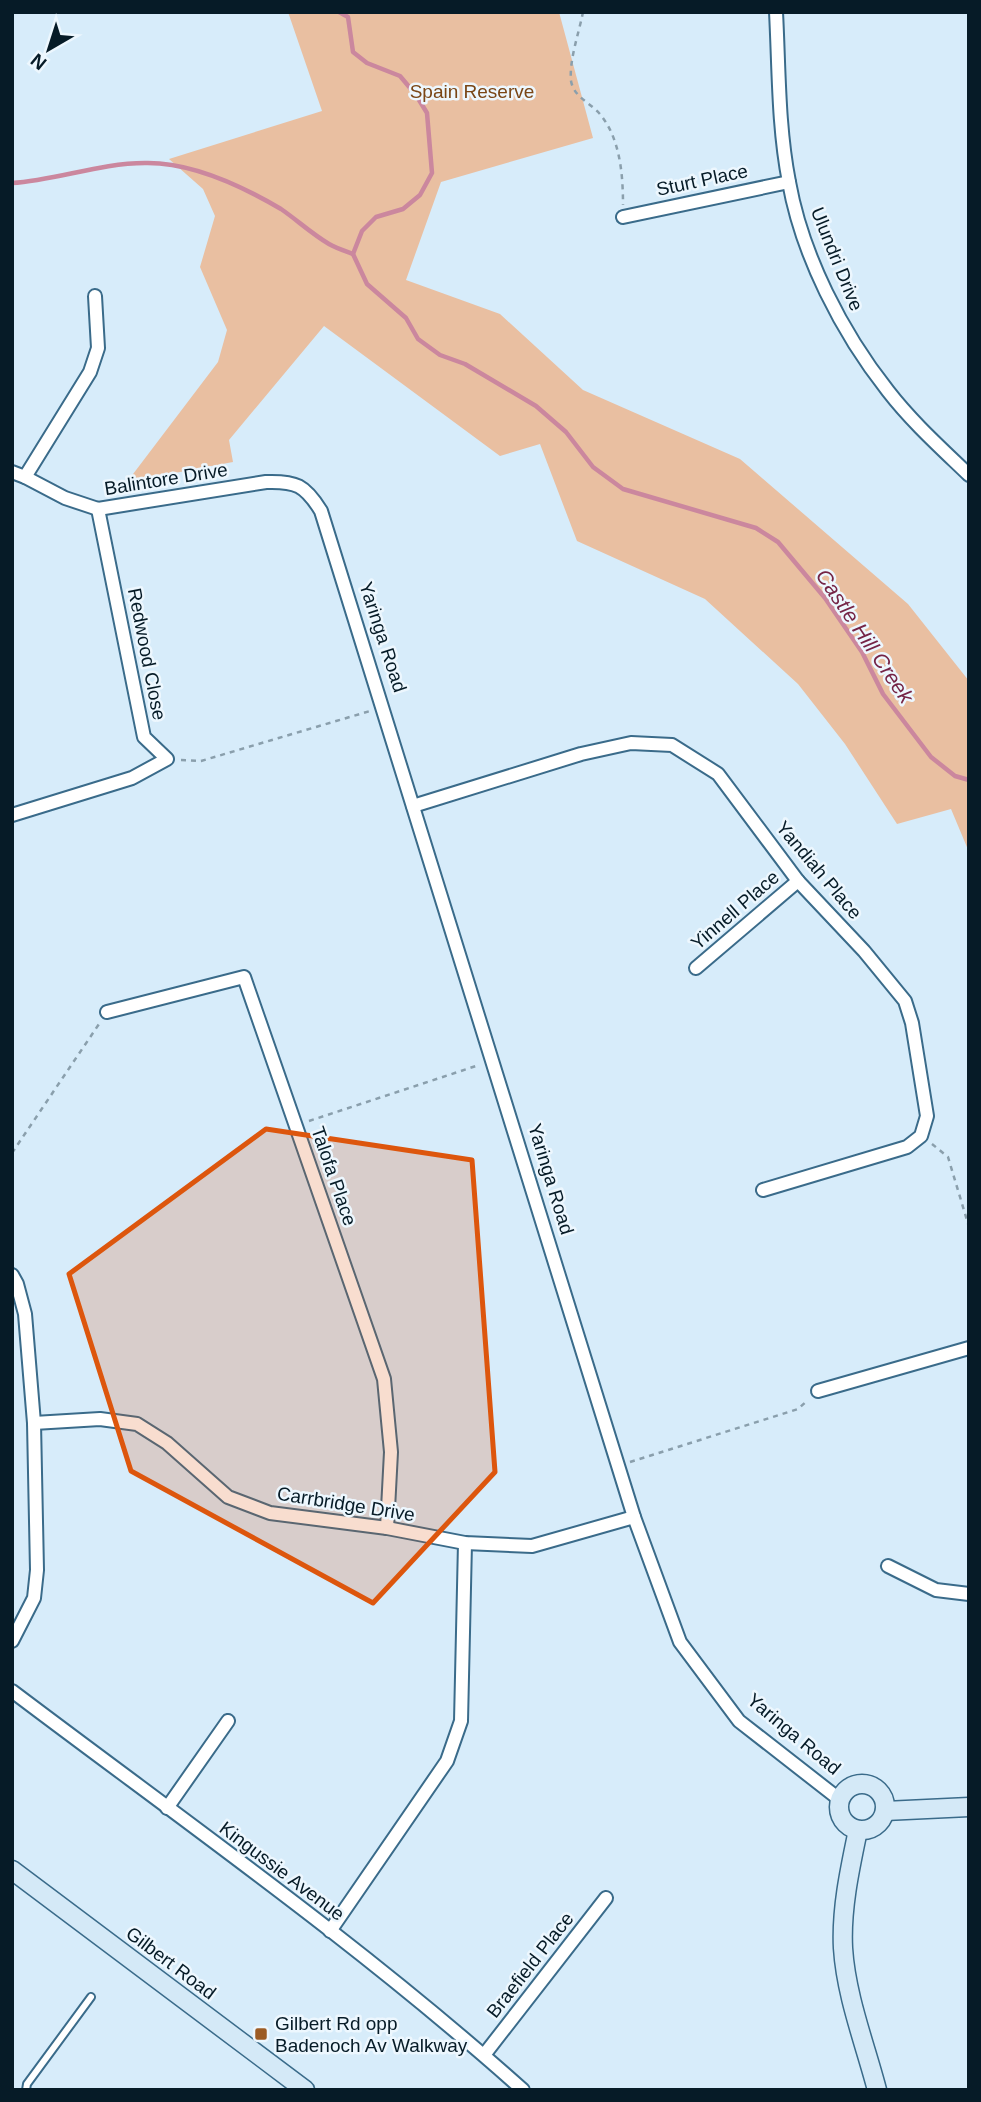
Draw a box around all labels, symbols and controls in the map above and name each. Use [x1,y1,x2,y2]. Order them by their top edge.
north arrow [14,14,84,84]
text: N [27,49,51,74]
park label: Spain Reserve [410,81,534,102]
street label: Sturt Place [654,160,750,200]
street label: Ulundri Drive [807,204,867,314]
street label: Balintore Drive [103,459,229,499]
water label: Castle Hill Creek [812,565,919,708]
street label: Yaringa Road [355,579,411,695]
street label: Redwood Close [124,586,170,722]
street label: Yandiah Place [772,817,866,923]
street label: Yinnell Place [687,866,783,954]
street label: Yaringa Road [524,1121,578,1237]
street label: Talofa Place [307,1124,361,1228]
street label: Carrbridge Drive [276,1483,416,1525]
street label: Yaringa Road [743,1689,845,1779]
street label: Kingussie Avenue [215,1817,349,1925]
street label: Braefield Place [482,1908,578,2022]
street label: Gilbert Road [122,1923,220,2003]
place label: Gilbert Rd opp Badenoch Av Walkway [275,2013,468,2056]
marker: Gilbert Rd opp Badenoch Av Walkway [253,2026,269,2042]

